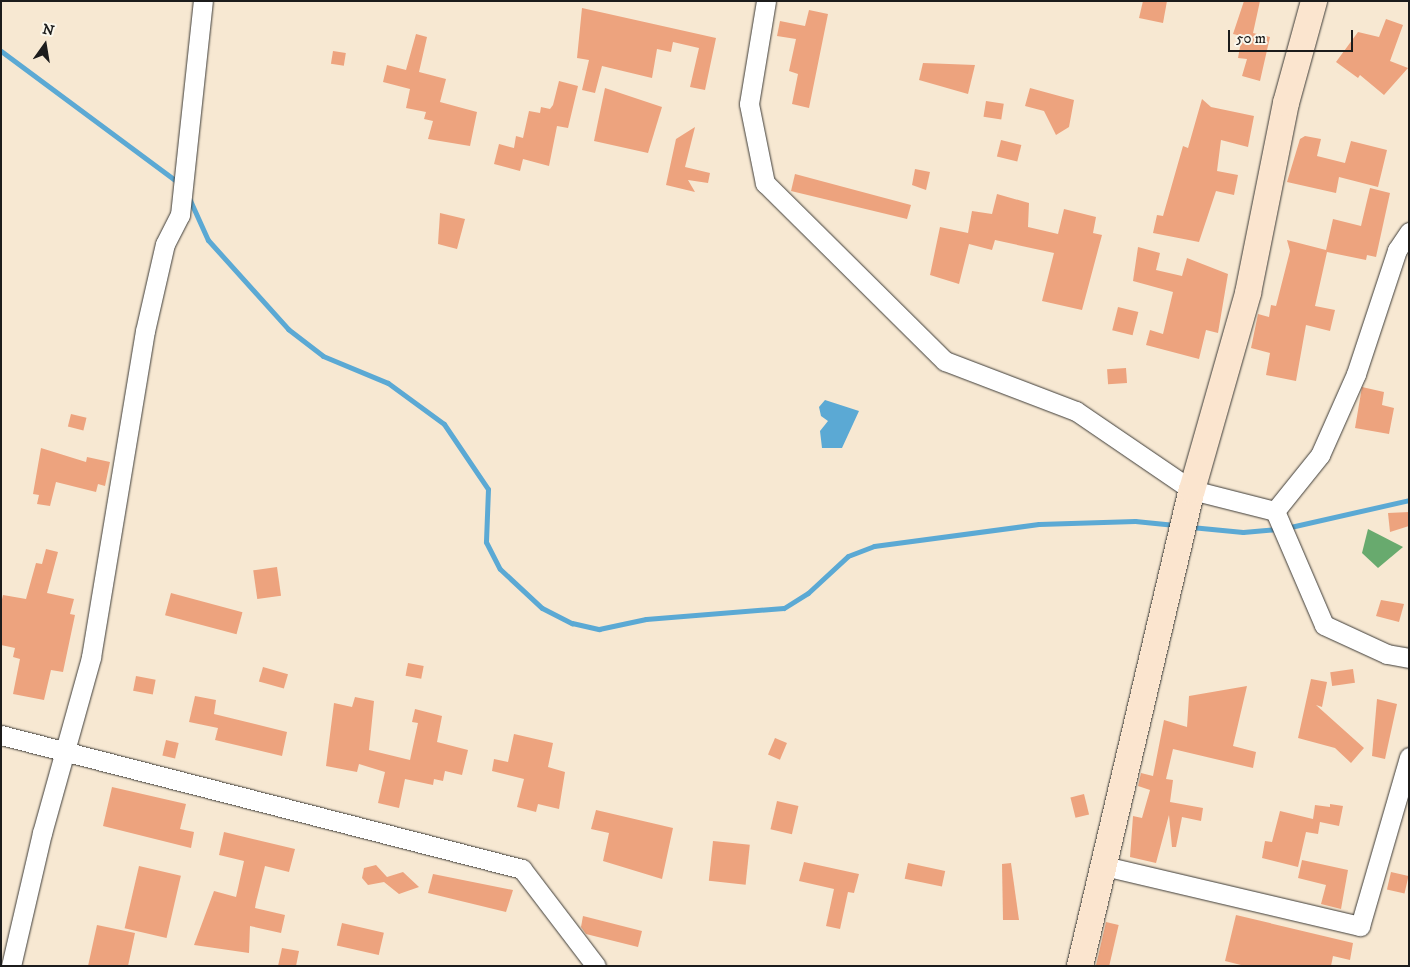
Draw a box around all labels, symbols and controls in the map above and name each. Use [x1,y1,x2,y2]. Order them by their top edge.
north arrow [20,20,70,70]
text: N [41,20,56,40]
scale bar [1230,20,1355,52]
text: 50 m [1236,29,1266,48]

